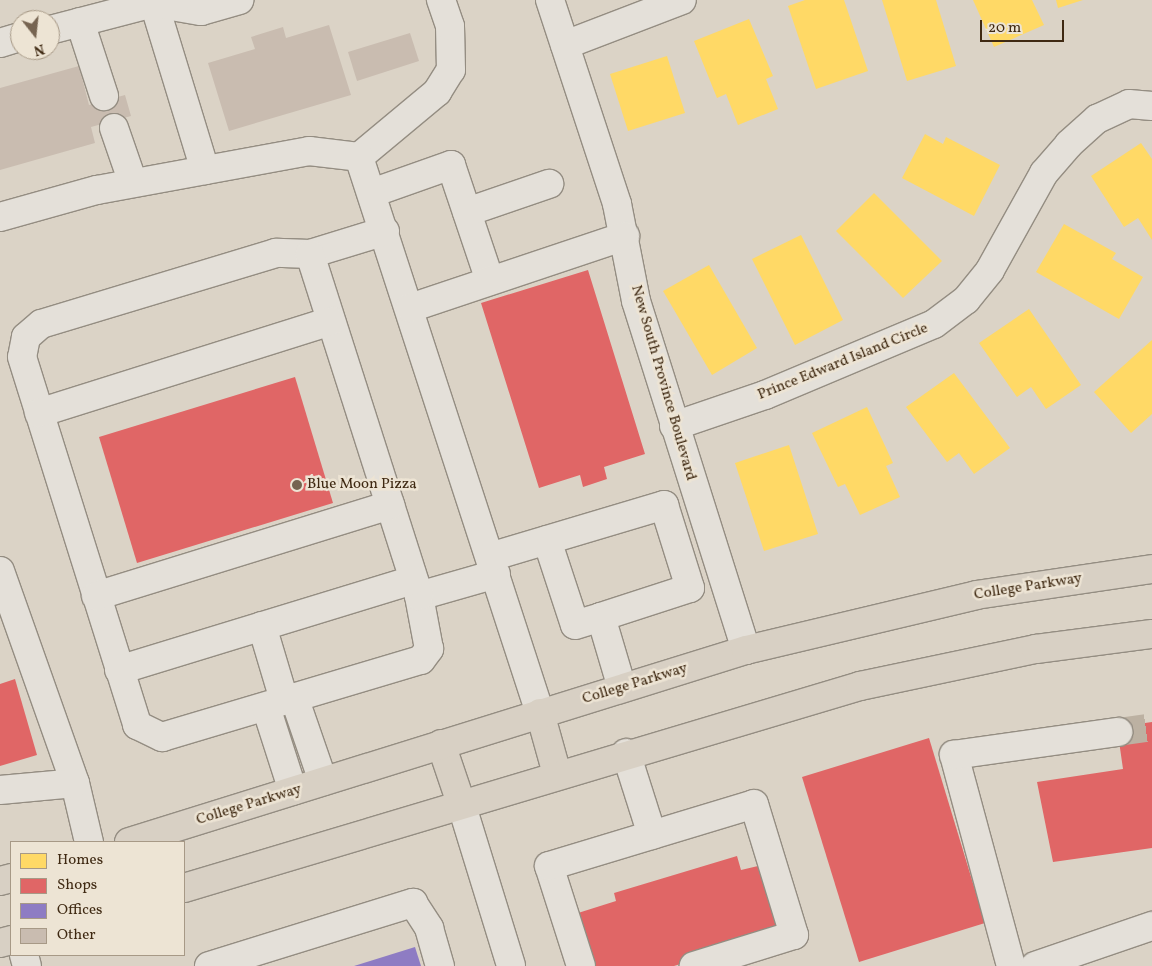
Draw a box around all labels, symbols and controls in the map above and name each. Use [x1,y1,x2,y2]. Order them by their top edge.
north arrow [10,10,60,60]
scale bar [982,10,1066,42]
text: 20 m [988,18,1021,39]
text: N [31,38,47,59]
street label: New South Province Boulevard [626,283,700,483]
street label: Prince Edward Island Circle [755,320,931,404]
place label: Blue Moon Pizza [307,476,417,494]
marker: Blue Moon Pizza [291,479,303,491]
street label: College Parkway [973,570,1083,604]
street label: College Parkway [580,659,690,709]
street label: College Parkway [194,780,304,830]
legend [10,841,185,956]
text: Homes [57,850,103,871]
text: Shops [57,875,97,896]
text: Offices [57,900,102,921]
text: Other [57,925,96,946]

